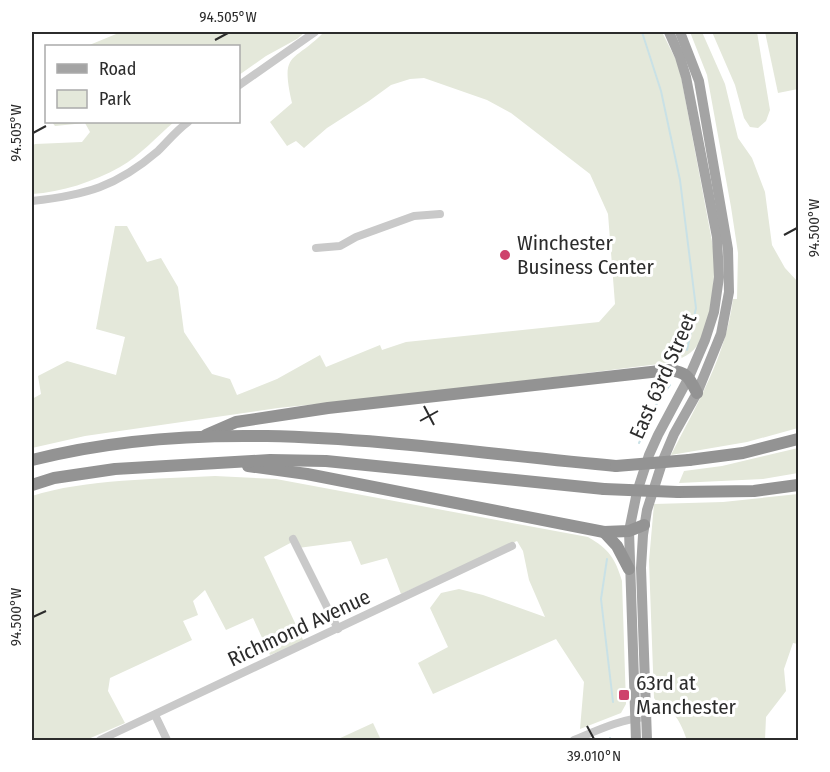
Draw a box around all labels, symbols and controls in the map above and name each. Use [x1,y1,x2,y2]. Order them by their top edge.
text: 94.505°W [199,8,257,26]
legend [45,45,240,123]
text: Road [99,58,136,80]
text: Park [99,88,132,110]
text: 94.505°W [7,104,25,162]
text: 94.500°W [805,199,823,257]
place label: Winchester Business Center [517,230,654,280]
marker: Winchester Business Center [498,248,512,262]
street label: East 63rd Street [624,309,702,443]
street label: Richmond Avenue [224,584,374,672]
text: 94.500°W [7,588,25,646]
place label: 63rd at Manchester [636,670,737,720]
marker: 63rd at Manchester [617,688,631,702]
text: 39.010°N [567,747,621,765]

